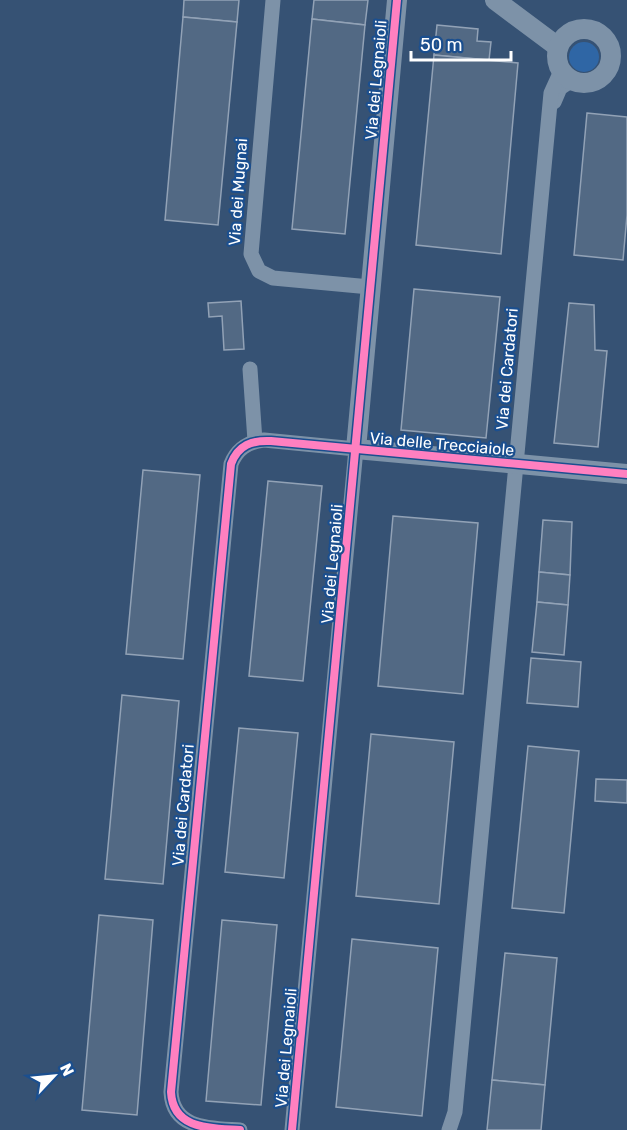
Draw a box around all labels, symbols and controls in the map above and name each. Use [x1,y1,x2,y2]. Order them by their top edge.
street label: Via dei Legnaioli [361,19,391,141]
scale bar [411,24,512,62]
text: 50 m [420,34,463,56]
street label: Via dei Mugnai [225,138,251,246]
street label: Via dei Cardatori [492,307,522,431]
street label: Via delle Trecciaiole [369,428,515,460]
street label: Via dei Legnaioli [317,503,347,625]
street label: Via dei Cardatori [168,743,198,867]
street label: Via dei Legnaioli [271,987,301,1109]
north arrow [24,1046,84,1106]
text: N [56,1060,78,1079]

